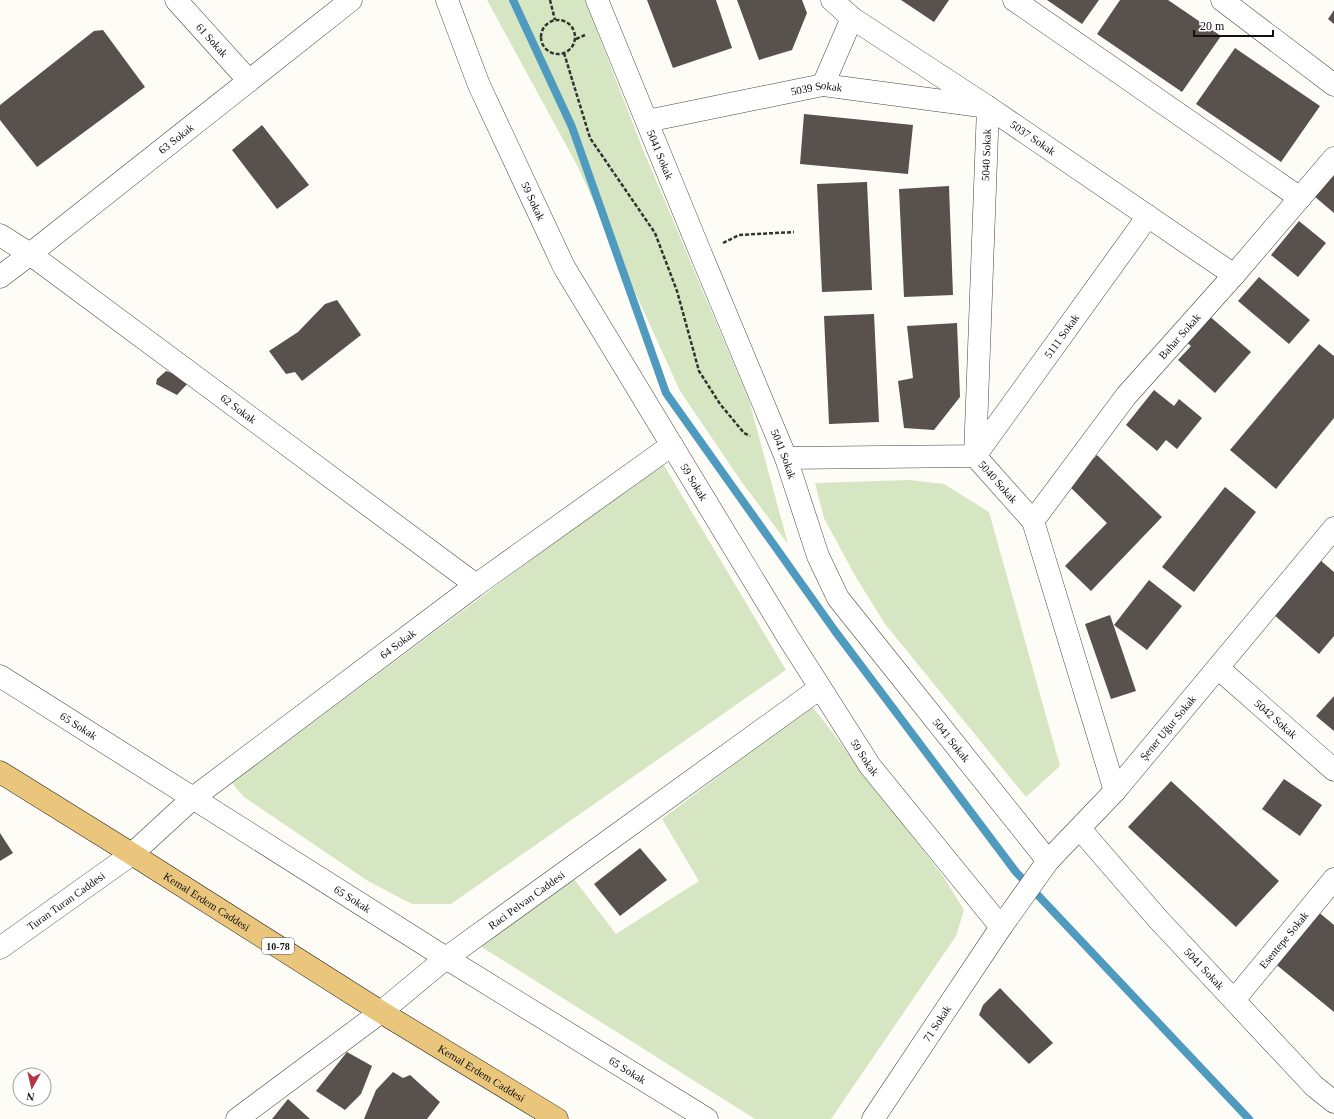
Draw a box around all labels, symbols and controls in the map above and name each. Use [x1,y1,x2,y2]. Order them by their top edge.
scale bar [1194,12,1273,38]
text: 20 m [1200,19,1225,33]
street label: 61 Sokak [194,21,231,60]
street label: 5039 Sokak [790,79,844,97]
street label: 5037 Sokak [1008,118,1058,158]
street label: 63 Sokak [156,121,196,156]
street label: 5041 Sokak [645,128,676,181]
street label: 5040 Sokak [979,128,993,181]
street label: 59 Sokak [519,180,548,223]
street label: 5111 Sokak [1042,311,1082,360]
street label: Bahar Sokak [1156,311,1203,361]
street label: 62 Sokak [218,392,259,426]
street label: 5041 Sokak [769,427,799,481]
street label: 5040 Sokak [976,458,1020,506]
street label: 59 Sokak [678,461,710,503]
street label: 64 Sokak [378,626,418,661]
street label: Şener Uğur Sokak [1137,692,1198,763]
street label: 5042 Sokak [1252,697,1300,741]
street label: 65 Sokak [58,710,100,742]
street label: 5041 Sokak [931,716,973,765]
street label: 59 Sokak [848,737,882,778]
street label: Raci Pelvan Caddesi [486,868,567,932]
street label: Turan Turan Caddesi [25,869,107,933]
street label: Kemal Erdem Caddesi [162,870,252,933]
street label: 65 Sokak [332,883,374,915]
street label: Esentepe Sokak [1257,909,1311,971]
road number: 10-78 [262,938,294,954]
street label: 5041 Sokak [1182,945,1227,992]
street label: 71 Sokak [920,1002,954,1044]
street label: Kemal Erdem Caddesi [436,1042,527,1104]
street label: 65 Sokak [607,1054,649,1086]
north arrow [12,1067,52,1107]
text: N [26,1090,35,1103]

